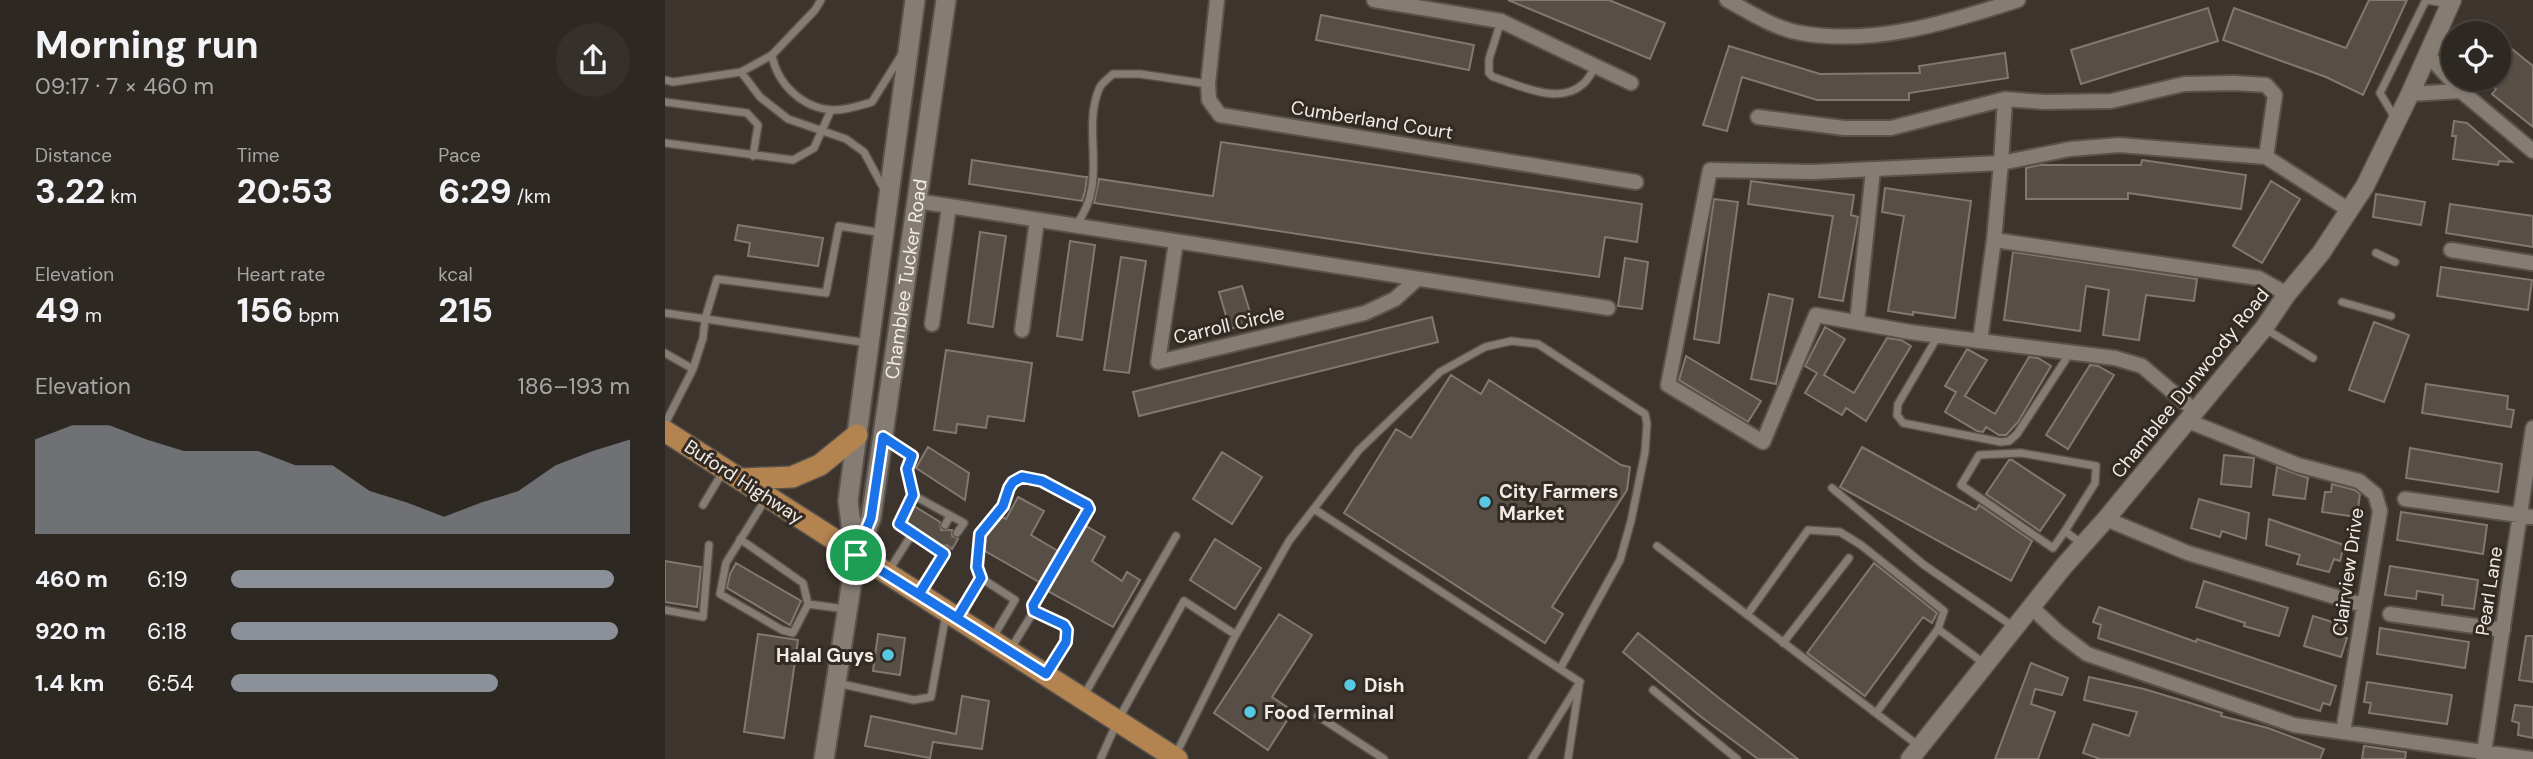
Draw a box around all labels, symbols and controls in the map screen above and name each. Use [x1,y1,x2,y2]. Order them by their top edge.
text: Morning run [35,20,259,70]
map controls [2441,21,2511,91]
button: locate [2441,21,2511,91]
button: share [556,23,630,97]
text: 09:17 · 7 × 460 m [35,71,214,101]
street label: Cumberland Court [1289,95,1455,145]
text: Distance [35,143,112,168]
text: Time [237,143,280,168]
text: Pace [438,143,481,168]
text: 3.22 [35,168,105,214]
text: 20:53 [237,168,333,214]
text: 6:29 [438,168,512,214]
street label: Chamblee Tucker Road [879,177,932,381]
text: km [105,184,137,209]
text: /km [512,184,551,209]
text: Elevation [35,262,114,287]
text: Heart rate [237,262,325,287]
text: kcal [438,262,473,287]
street label: Chamblee Dunwoody Road [2105,283,2275,483]
text: 49 [35,287,80,333]
text: 156 [237,287,293,333]
text: 215 [438,287,493,333]
street label: Carroll Circle [1171,300,1287,350]
text: m [80,303,102,328]
text: bpm [293,303,339,328]
text: Elevation [35,371,131,401]
text: 186–193 m [518,371,630,401]
street label: Buford Highway [680,434,809,530]
place label: City Farmers Market [1499,479,1618,526]
marker: City Farmers Market [1477,494,1493,510]
street label: Clairview Drive [2327,506,2369,638]
pin [826,525,886,585]
icon: arrive [837,536,875,574]
street label: Pearl Lane [2470,545,2508,637]
text: 460 m [35,564,108,594]
text: 6:19 [147,564,188,594]
text: 920 m [35,616,106,646]
text: 6:18 [147,616,187,646]
place label: Halal Guys [776,643,874,668]
marker: Halal Guys [880,647,896,663]
text: 1.4 km [35,668,104,698]
text: 6:54 [147,668,194,698]
place label: Dish [1364,673,1405,698]
marker: Dish [1342,677,1358,693]
place label: Food Terminal [1264,700,1394,725]
marker: Food Terminal [1242,704,1258,720]

